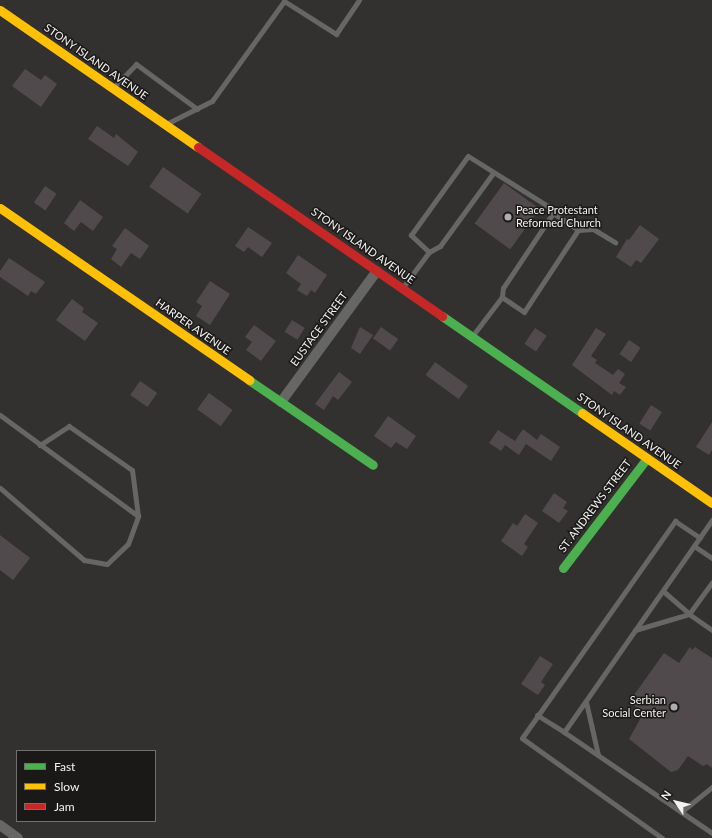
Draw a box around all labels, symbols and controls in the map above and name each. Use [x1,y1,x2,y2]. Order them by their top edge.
street label: STONY ISLAND AVENUE [41,21,151,103]
place label: Peace Protestant Reformed Church [516,204,601,230]
street label: STONY ISLAND AVENUE [308,205,418,287]
marker: Peace Protestant Reformed Church [503,212,513,222]
street label: EUSTACE STREET [288,289,350,369]
street label: HARPER AVENUE [153,296,233,358]
street label: STONY ISLAND AVENUE [574,390,684,472]
street label: ST. ANDREWS STREET [556,457,634,555]
place label: Serbian Social Center [602,694,666,720]
marker: Serbian Social Center [669,702,679,712]
legend [16,750,156,822]
text: Fast [54,759,75,774]
text: Slow [54,779,79,794]
north arrow [656,782,696,822]
text: N [658,788,674,802]
text: Jam [54,799,75,814]

